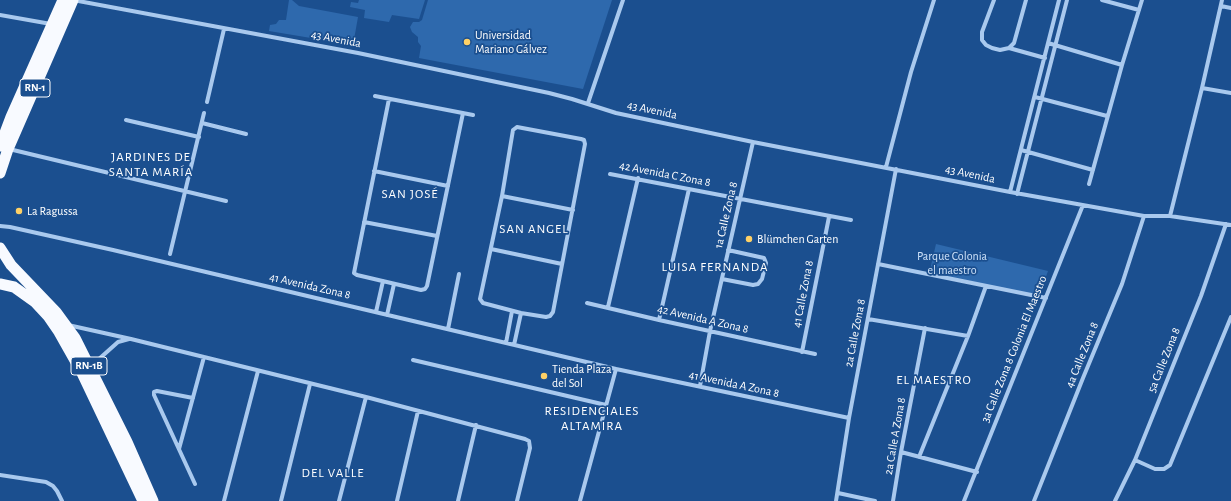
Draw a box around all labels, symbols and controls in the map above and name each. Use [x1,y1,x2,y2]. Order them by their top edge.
street label: 43 Avenida [310,27,362,51]
place label: Universidad Mariano Gálvez [475,28,547,56]
marker: Universidad Mariano Gálvez [462,37,472,47]
road number: RN-1 [20,79,50,97]
street label: 43 Avenida [626,98,678,122]
district label: JARDINES DE SANTA MARÍA [109,149,193,180]
street label: 42 Avenida C Zona 8 [618,158,712,190]
street label: 43 Avenida [944,162,996,186]
street label: 1a Calle Zona 8 [711,180,741,250]
district label: SAN JOSÉ [381,186,439,202]
place label: La Ragussa [27,204,78,218]
marker: La Ragussa [14,206,24,216]
district label: SAN ANGEL [499,221,569,237]
place label: Blümchen Garten [757,232,838,246]
marker: Blümchen Garten [744,234,754,244]
park label: Parque Colonia el maestro [917,249,987,277]
district label: LUISA FERNANDA [662,259,768,275]
street label: 41 Calle Zona 8 [789,259,817,329]
street label: 41 Avenida Zona 8 [268,270,352,302]
street label: 3a Calle Zona 8 Colonia El Maestro [978,273,1050,425]
street label: 2a Calle Zona 8 [841,298,869,368]
street label: 42 Avenida A Zona 8 [656,301,750,337]
street label: 4a Calle Zona 8 [1062,320,1102,390]
street label: 5a Calle Zona 8 [1144,325,1184,395]
road number: RN-1B [71,357,107,375]
place label: Tienda Plaza del Sol [552,362,611,390]
street label: 41 Avenida A Zona 8 [688,367,780,401]
marker: Tienda Plaza del Sol [539,371,549,381]
district label: EL MAESTRO [896,372,972,388]
street label: 2a Calle A Zona 8 [881,396,909,476]
district label: RESIDENCIALES ALTAMIRA [545,403,639,434]
district label: DEL VALLE [302,465,364,481]

